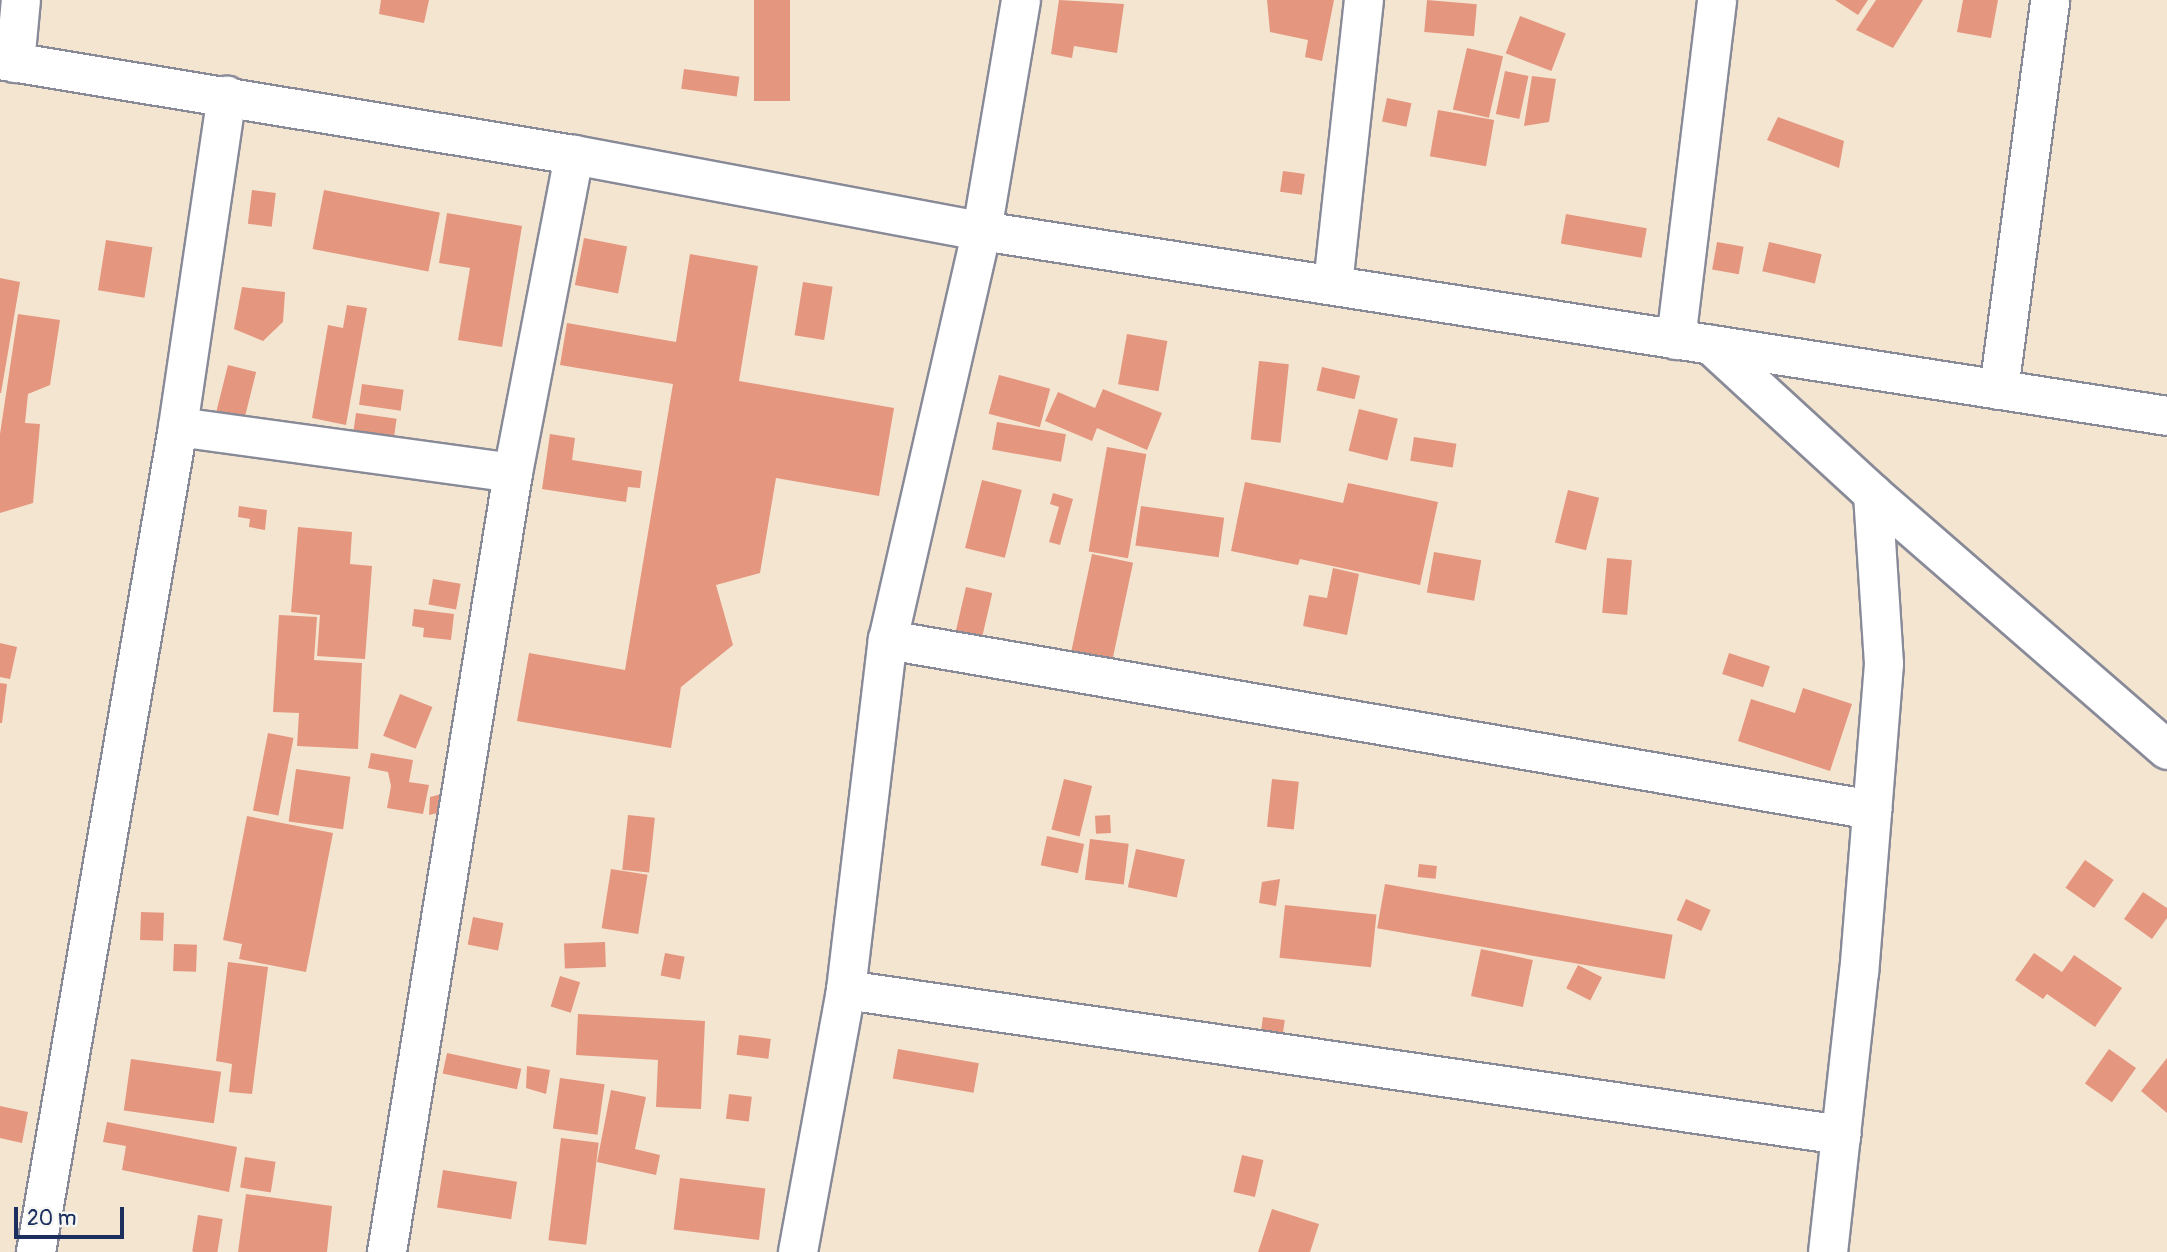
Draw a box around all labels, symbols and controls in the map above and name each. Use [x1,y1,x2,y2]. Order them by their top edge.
scale bar [18,1192,128,1236]
text: 20 m [27,1205,76,1232]

